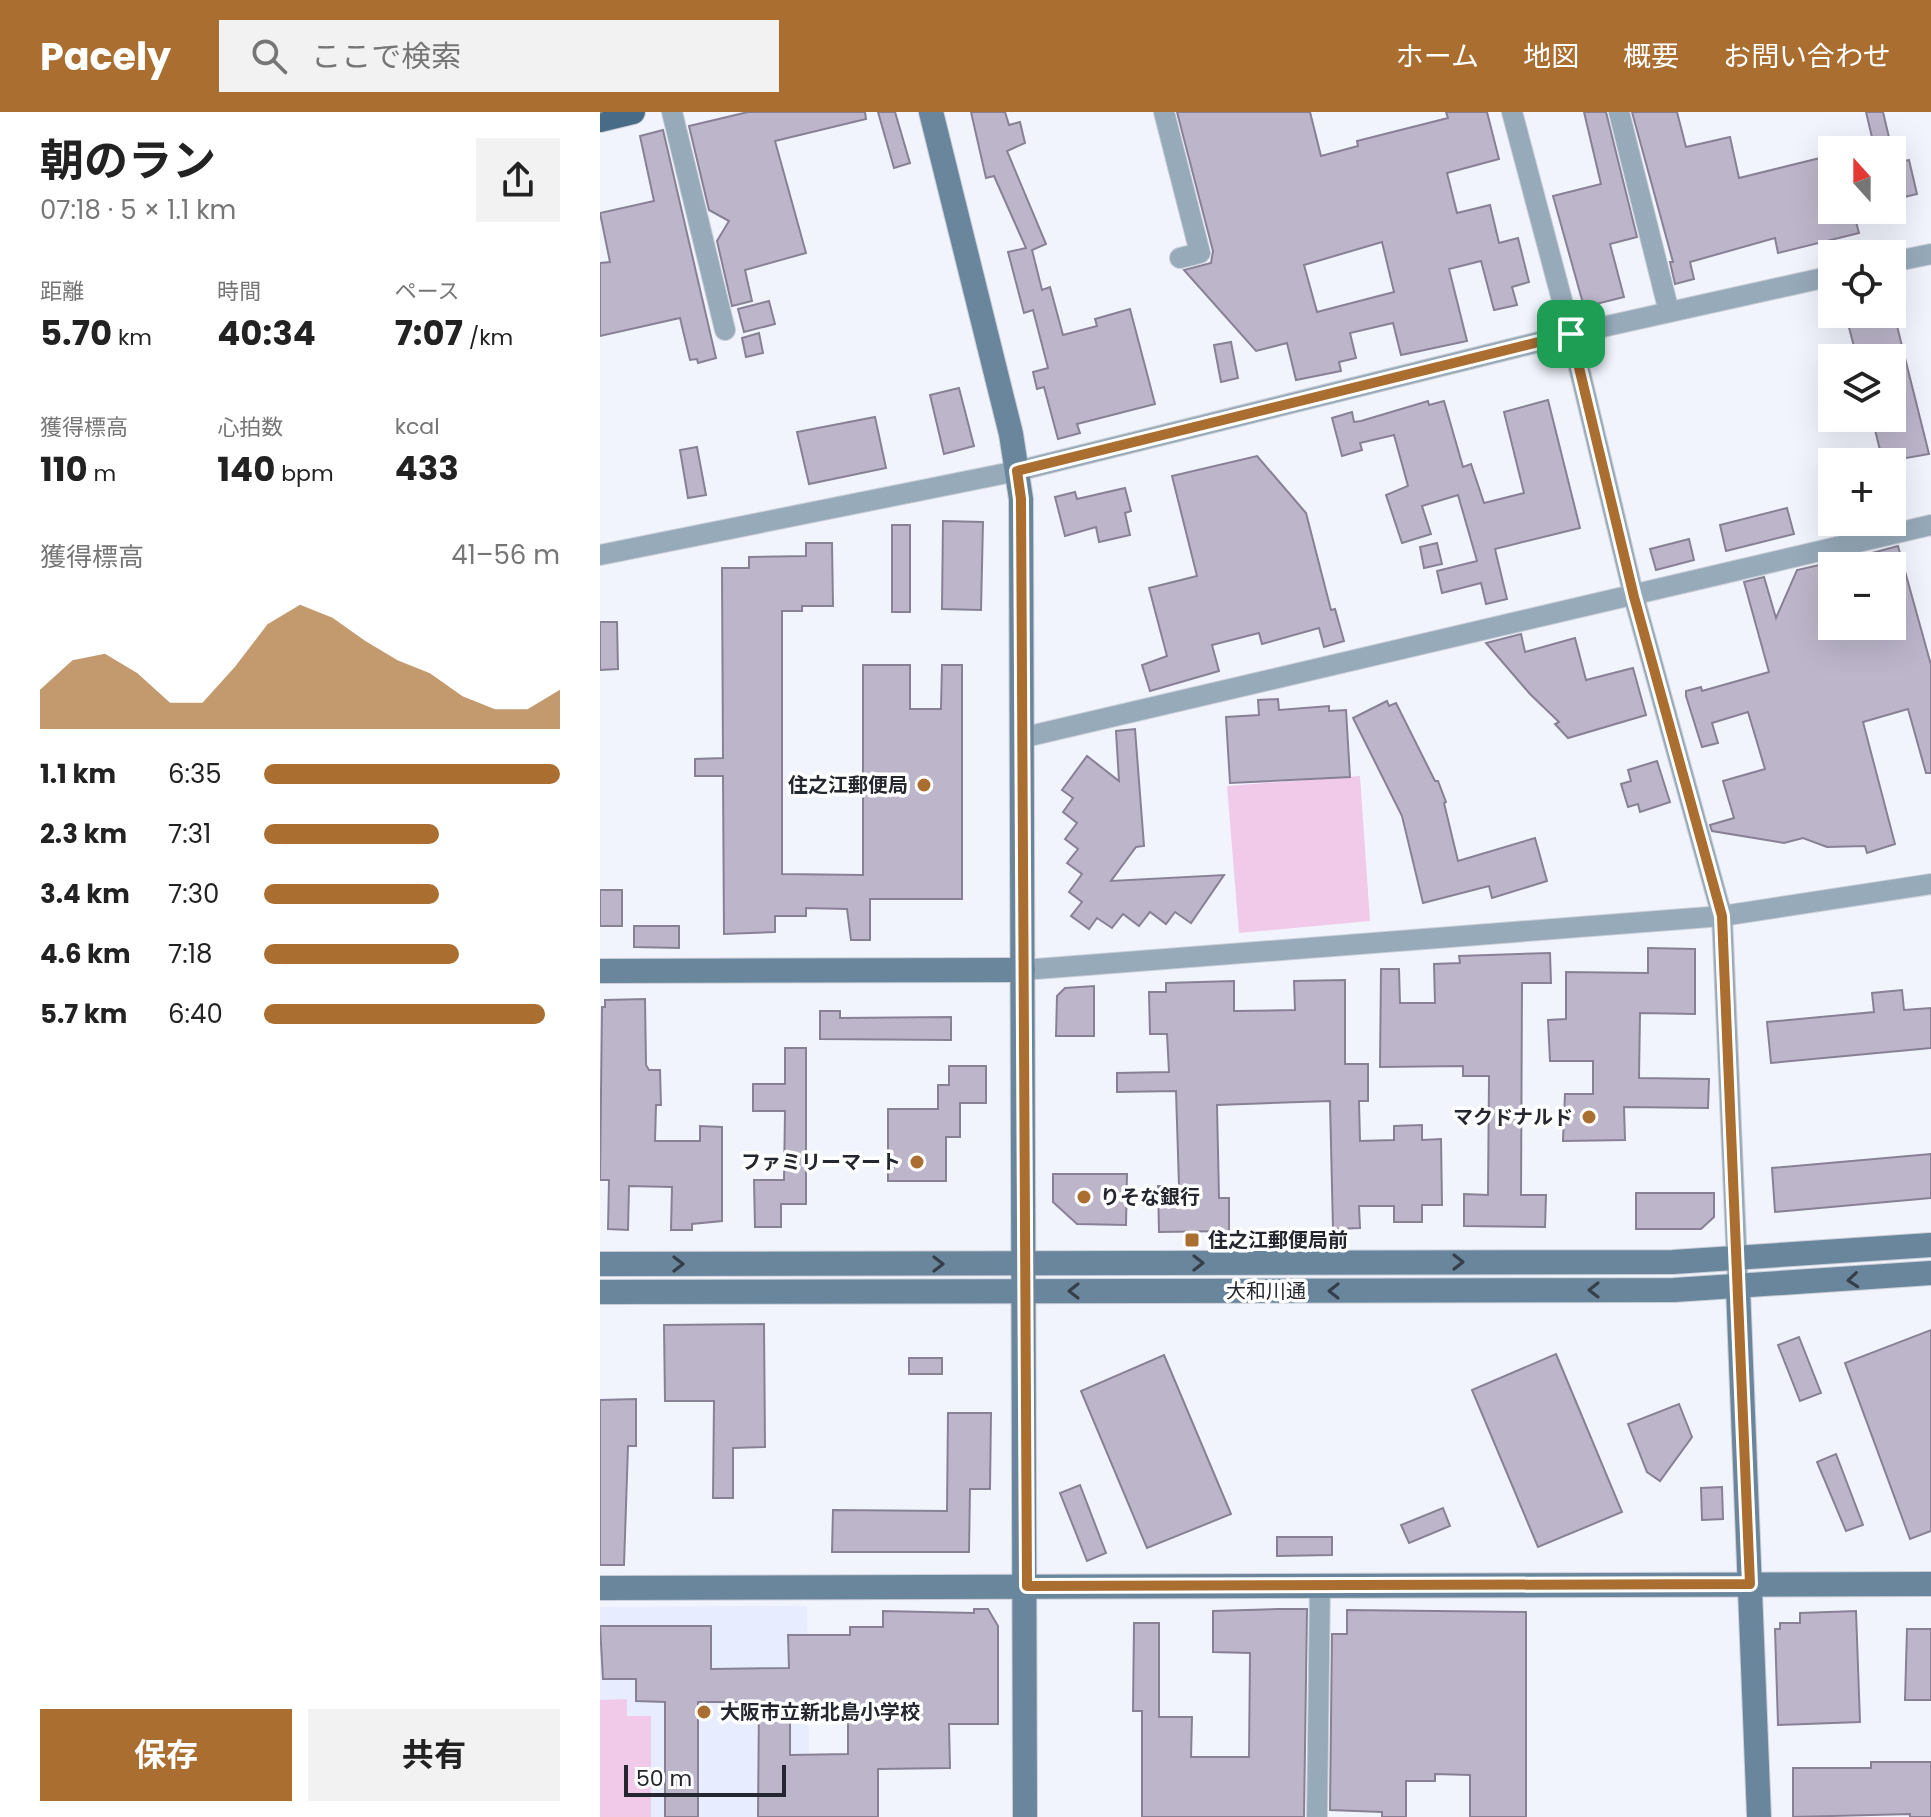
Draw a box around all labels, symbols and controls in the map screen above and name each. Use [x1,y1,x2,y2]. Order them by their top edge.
search box [219,20,779,92]
text: Pacely [40,30,171,83]
icon: search [247,34,291,78]
text: ここで検索 [311,35,461,78]
text: ホーム [1396,37,1479,76]
text: 地図 [1523,37,1579,76]
text: 概要 [1623,37,1679,76]
text: お問い合わせ [1723,37,1891,76]
text: 朝のラン [40,130,216,191]
north arrow [1818,136,1906,224]
map controls [1818,136,1906,640]
button: share [476,138,560,222]
text: 07:18 · 5 × 1.1 km [40,192,236,228]
button: locate [1818,240,1906,328]
text: 距離 [40,276,84,307]
text: 時間 [217,276,261,307]
text: ペース [395,276,460,307]
pin [1537,300,1605,368]
text: 5.70 [40,309,112,357]
text: 40:34 [217,309,316,357]
text: 7:07 [395,309,463,357]
icon: arrive [1549,312,1593,356]
text: km [112,322,152,353]
text: /km [463,322,513,353]
button: layers [1818,344,1906,432]
text: kcal [395,411,440,442]
text: 獲得標高 [40,412,128,443]
text: 心拍数 [217,412,283,443]
text: 433 [395,444,459,492]
text: 110 [40,445,88,493]
text: 140 [217,445,275,493]
button: + [1818,448,1906,536]
text: m [88,458,116,489]
text: bpm [275,458,334,489]
text: 41–56 m [451,537,560,573]
text: 獲得標高 [40,539,144,575]
button: − [1818,552,1906,640]
text: 1.1 km [40,756,116,792]
text: 6:35 [168,756,222,792]
place label: 住之江郵便局 [788,771,908,799]
marker: 住之江郵便局 [915,776,933,794]
text: 2.3 km [40,816,127,852]
text: 7:31 [168,816,211,852]
text: 3.4 km [40,876,130,912]
text: 7:30 [168,876,219,912]
text: 4.6 km [40,936,131,972]
text: 7:18 [168,936,212,972]
text: 5.7 km [40,996,127,1032]
text: 6:40 [168,996,223,1032]
place label: マクドナルド [1453,1103,1573,1131]
marker: マクドナルド [1580,1108,1598,1126]
place label: ファミリーマート [741,1148,901,1176]
marker: ファミリーマート [908,1153,926,1171]
place label: りそな銀行 [1100,1183,1200,1211]
marker: りそな銀行 [1075,1188,1093,1206]
place label: 住之江郵便局前 [1208,1226,1348,1254]
marker: 住之江郵便局前 [1183,1231,1201,1249]
one-way arrow [1452,1253,1465,1271]
one-way arrow [1192,1254,1205,1272]
one-way arrow [672,1255,685,1273]
one-way arrow [932,1255,945,1272]
one-way arrow [1846,1271,1859,1288]
street label: 大和川通 [1226,1277,1306,1305]
one-way arrow [1587,1281,1600,1299]
one-way arrow [1067,1282,1080,1300]
one-way arrow [1327,1282,1340,1300]
place label: 大阪市立新北島小学校 [720,1698,920,1726]
marker: 大阪市立新北島小学校 [695,1703,713,1721]
button: 保存 [40,1709,292,1801]
button: 共有 [308,1709,560,1801]
scale bar [624,1761,786,1797]
text: 50 m [636,1763,692,1794]

